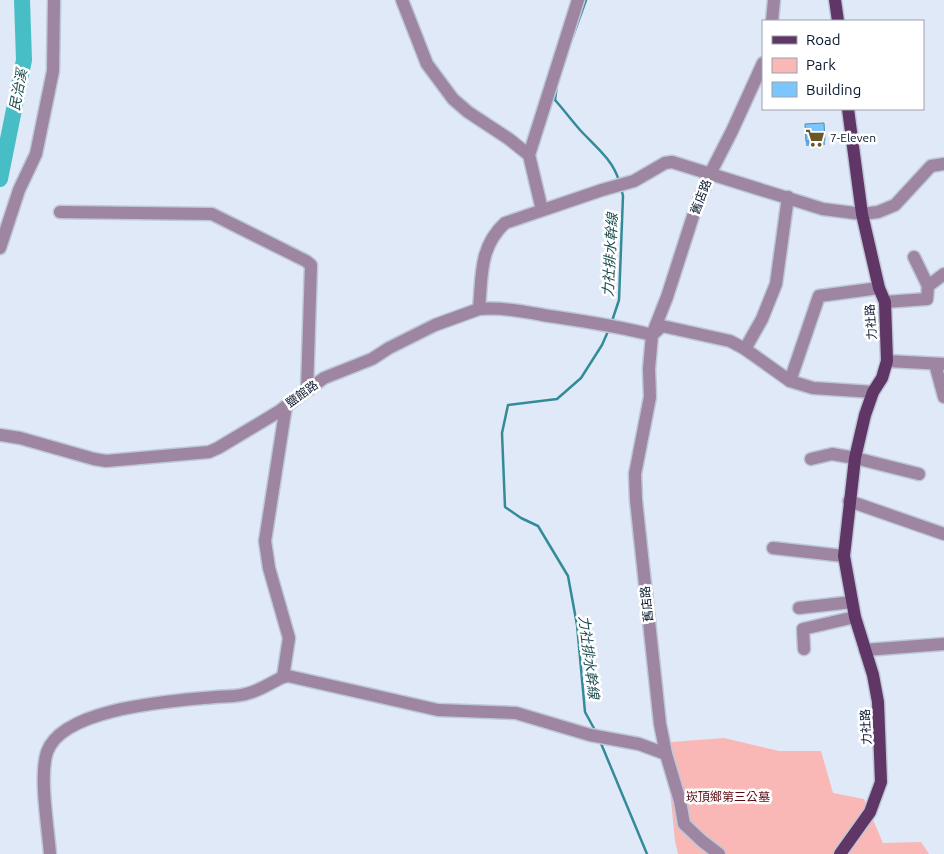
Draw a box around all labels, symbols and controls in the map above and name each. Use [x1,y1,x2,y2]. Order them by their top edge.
legend [762,20,924,110]
text: Road [806,31,841,48]
text: Park [806,56,836,73]
water label: 民治溪 [6,66,30,112]
text: Building [806,81,861,98]
supermarket icon: 7-Eleven [804,127,826,149]
place label: 7-Eleven [830,131,876,144]
street label: 舊店路 [688,178,713,216]
water label: 力社排水幹線 [600,211,620,297]
street label: 力社路 [863,304,878,340]
street label: 鹽館路 [283,378,320,409]
street label: 舊店路 [638,585,655,623]
water label: 力社排水幹線 [576,614,602,702]
street label: 力社路 [858,709,873,745]
park label: 崁頂鄉第三公墓 [686,790,770,803]

